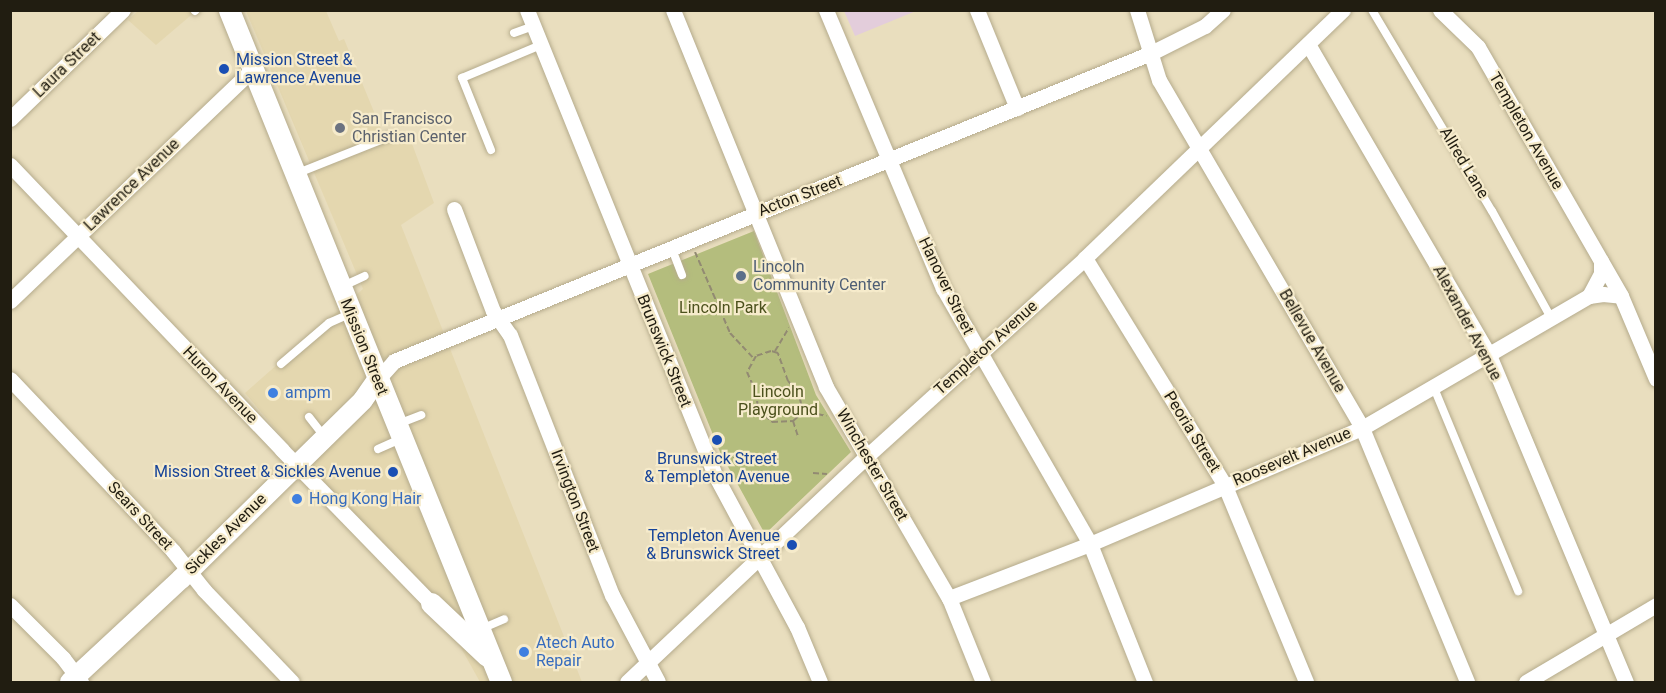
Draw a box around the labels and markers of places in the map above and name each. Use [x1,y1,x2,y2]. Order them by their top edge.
place label: Mission Street & Lawrence Avenue [236,50,361,88]
marker: Mission Street & Lawrence Avenue [217,62,231,76]
place label: San Francisco Christian Center [352,109,466,147]
marker: San Francisco Christian Center [333,121,347,135]
place label: Lincoln Community Center [753,257,886,295]
marker: Lincoln Community Center [734,269,748,283]
place label: ampm [285,383,331,403]
marker: ampm [266,386,280,400]
marker: Brunswick Street & Templeton Avenue [710,433,724,447]
place label: Brunswick Street & Templeton Avenue [644,449,790,487]
place label: Mission Street & Sickles Avenue [154,462,381,482]
marker: Mission Street & Sickles Avenue [386,465,400,479]
place label: Hong Kong Hair [309,489,422,509]
marker: Hong Kong Hair [290,492,304,506]
place label: Templeton Avenue & Brunswick Street [646,526,780,564]
marker: Templeton Avenue & Brunswick Street [785,538,799,552]
place label: Atech Auto Repair [536,633,615,671]
marker: Atech Auto Repair [517,645,531,659]

